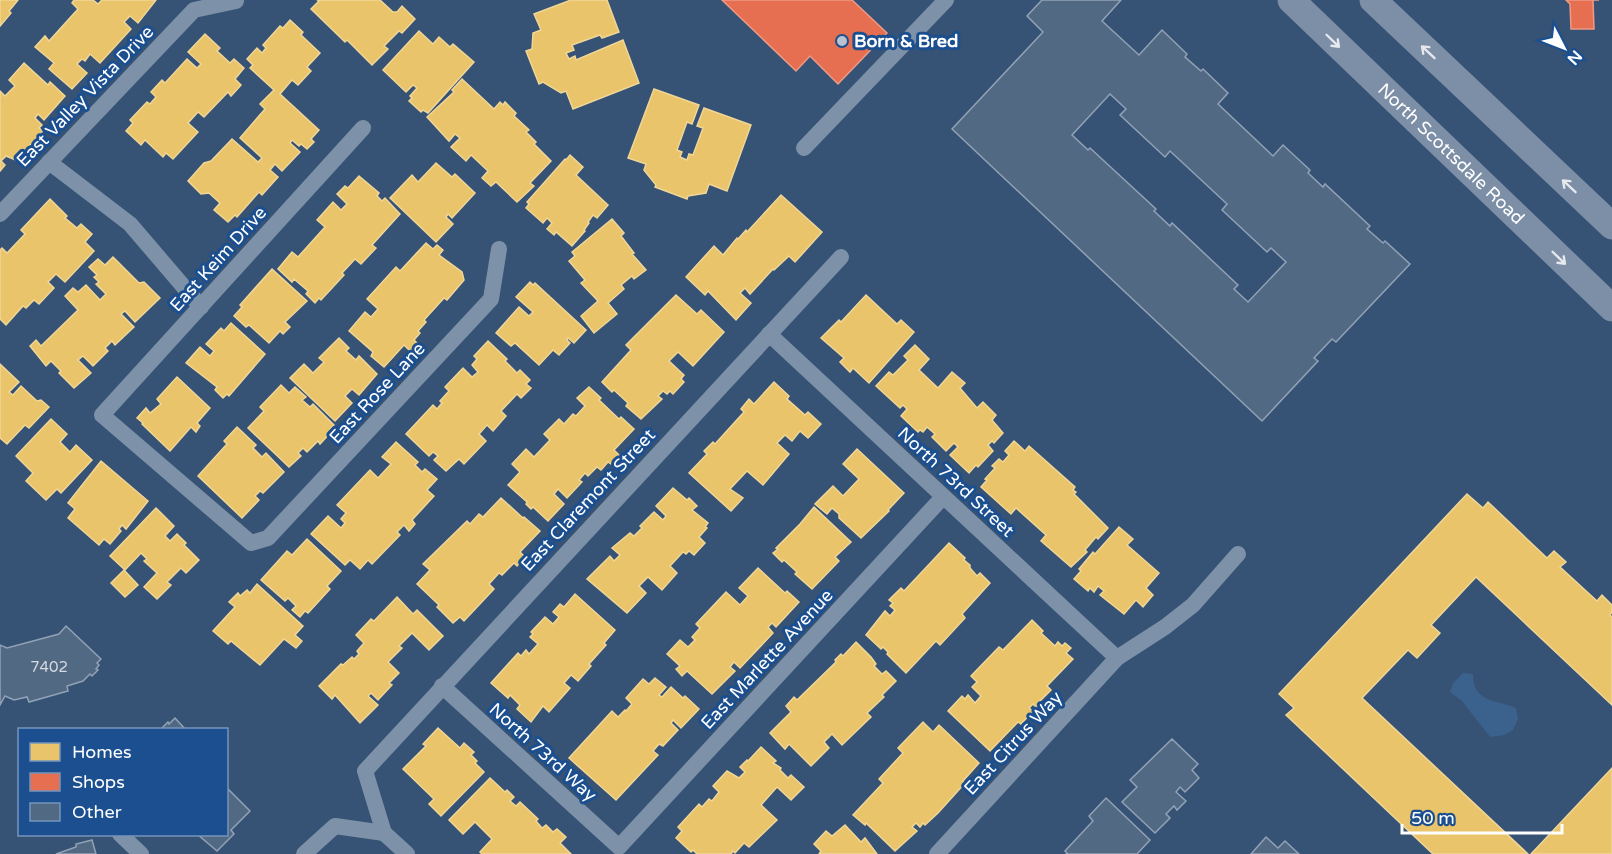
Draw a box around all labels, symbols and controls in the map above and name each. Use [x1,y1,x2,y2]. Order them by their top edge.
north arrow [1534,18,1594,78]
street label: East Valley Vista Drive [12,21,158,171]
place label: Born & Bred [854,30,958,52]
one-way arrow [1325,33,1340,48]
marker: Born & Bred [835,34,849,48]
one-way arrow [1420,45,1435,60]
text: N [1563,46,1586,69]
street label: North Scottsdale Road [1373,78,1529,229]
one-way arrow [1562,179,1577,193]
street label: East Keim Drive [165,202,271,316]
one-way arrow [1552,250,1567,265]
street label: East Rose Lane [324,338,430,448]
street label: North 73rd Street [893,422,1019,542]
street label: East Claremont Street [516,424,660,576]
street label: East Marlette Avenue [696,584,838,734]
house number: 7402 [30,658,68,676]
street label: East Citrus Way [959,686,1067,799]
street label: North 73rd Way [485,698,601,806]
legend [18,728,228,836]
text: Homes [72,741,132,763]
text: Shops [72,771,125,793]
scale bar [1402,797,1562,835]
text: Other [72,801,122,823]
text: 50 m [1411,807,1455,829]

